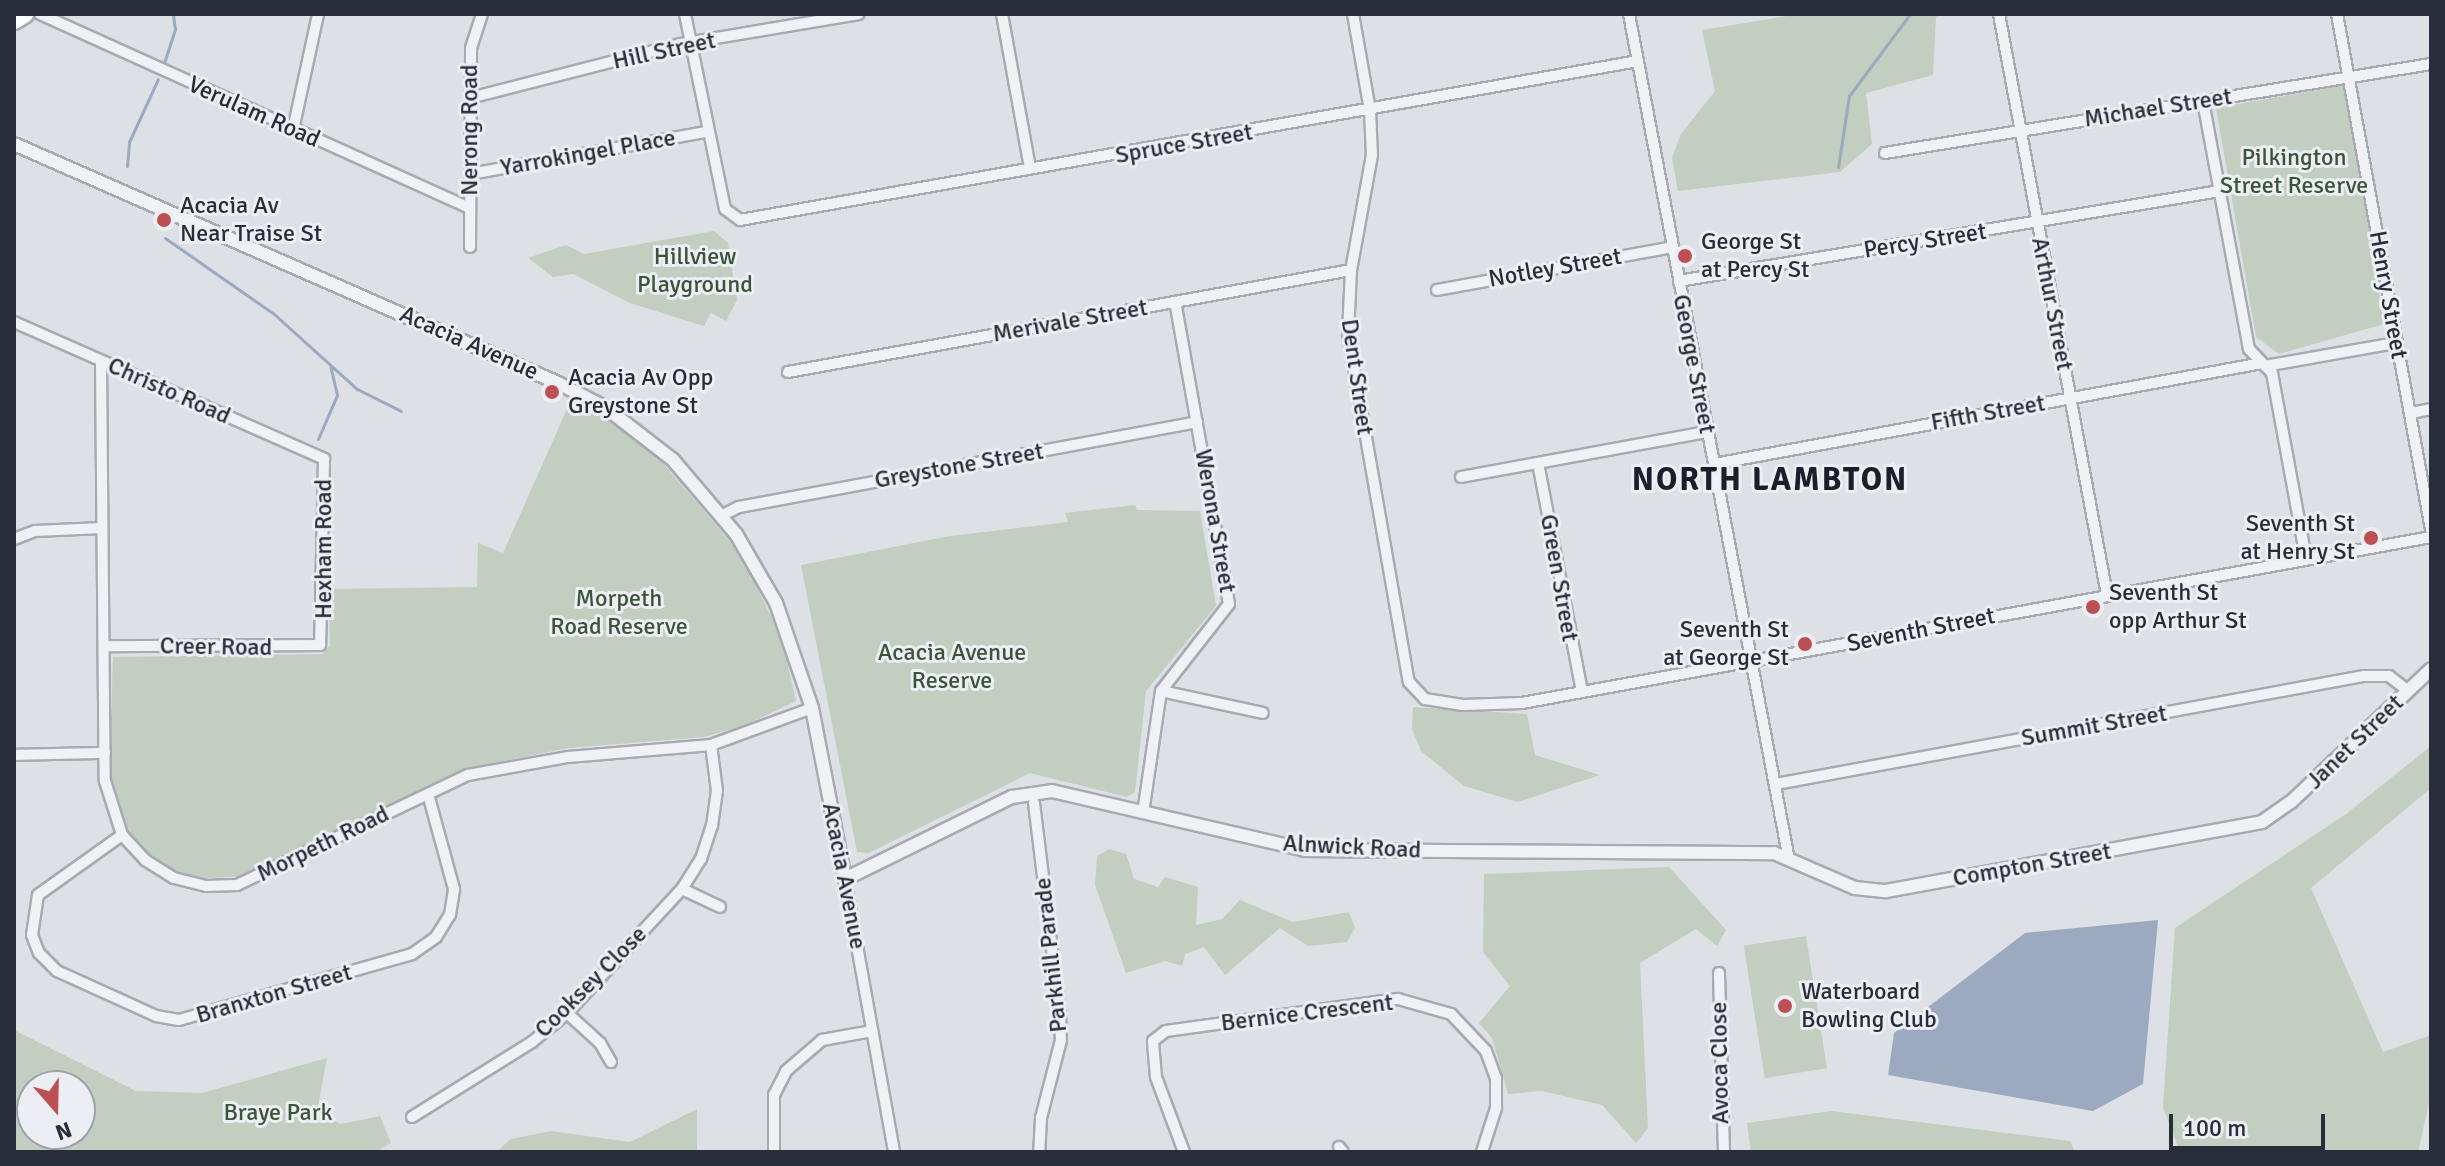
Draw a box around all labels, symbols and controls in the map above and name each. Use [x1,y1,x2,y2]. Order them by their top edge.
street label: Hill Street [610,26,718,76]
street label: Nerong Road [456,64,484,196]
street label: Verulam Road [183,70,325,154]
street label: Michael Street [2082,82,2234,134]
street label: Spruce Street [1113,118,1255,170]
street label: Yarrokingel Place [498,123,678,183]
park label: Pilkington Street Reserve [2220,144,2368,200]
place label: Acacia Av Near Traise St [180,192,322,248]
marker: Acacia Av Near Traise St [155,211,173,229]
street label: Percy Street [1862,217,1988,265]
place label: George St at Percy St [1701,228,1809,284]
street label: Henry Street [2363,229,2413,361]
street label: Arthur Street [2025,235,2079,373]
street label: Notley Street [1486,242,1624,294]
park label: Hillview Playground [637,243,753,299]
marker: George St at Percy St [1676,247,1694,265]
street label: George Street [1666,292,1722,436]
street label: Merivale Street [990,293,1150,349]
street label: Acacia Avenue [395,300,543,386]
street label: Dent Street [1335,317,1379,437]
street label: Christo Road [103,351,235,431]
place label: Acacia Av Opp Greystone St [568,364,713,420]
marker: Acacia Av Opp Greystone St [543,383,561,401]
street label: Fifth Street [1929,389,2047,437]
street label: Greystone Street [872,437,1046,495]
street label: Werona Street [1188,447,1242,595]
district label: NORTH LAMBTON [1632,461,1908,499]
street label: Hexham Road [310,479,338,619]
place label: Seventh St at Henry St [2240,510,2355,566]
street label: Green Street [1534,512,1584,644]
marker: Seventh St at Henry St [2362,529,2380,547]
place label: Seventh St opp Arthur St [2109,579,2247,635]
park label: Morpeth Road Reserve [550,585,688,641]
marker: Seventh St opp Arthur St [2084,598,2102,616]
street label: Seventh Street [1845,602,1997,658]
place label: Seventh St at George St [1663,616,1789,672]
street label: Creer Road [160,632,272,662]
marker: Seventh St at George St [1796,635,1814,653]
park label: Acacia Avenue Reserve [878,639,1026,695]
street label: Janet Street [2301,689,2409,795]
street label: Summit Street [2019,699,2169,753]
street label: Morpeth Road [252,800,394,888]
street label: Acacia Avenue [816,800,872,952]
street label: Alnwick Road [1282,829,1422,865]
street label: Compton Street [1951,837,2113,893]
street label: Parkhill Parade [1029,876,1073,1034]
street label: Cooksey Close [529,920,653,1044]
street label: Branxton Street [193,958,355,1030]
place label: Waterboard Bowling Club [1801,978,1937,1034]
street label: Bernice Crescent [1219,988,1395,1038]
marker: Waterboard Bowling Club [1776,997,1794,1015]
street label: Avoca Close [1705,1002,1735,1124]
north arrow [16,1070,96,1150]
scale bar [2173,1098,2329,1148]
park label: Braye Park [223,1099,333,1127]
text: 100 m [2183,1113,2246,1143]
text: N [52,1116,76,1146]

